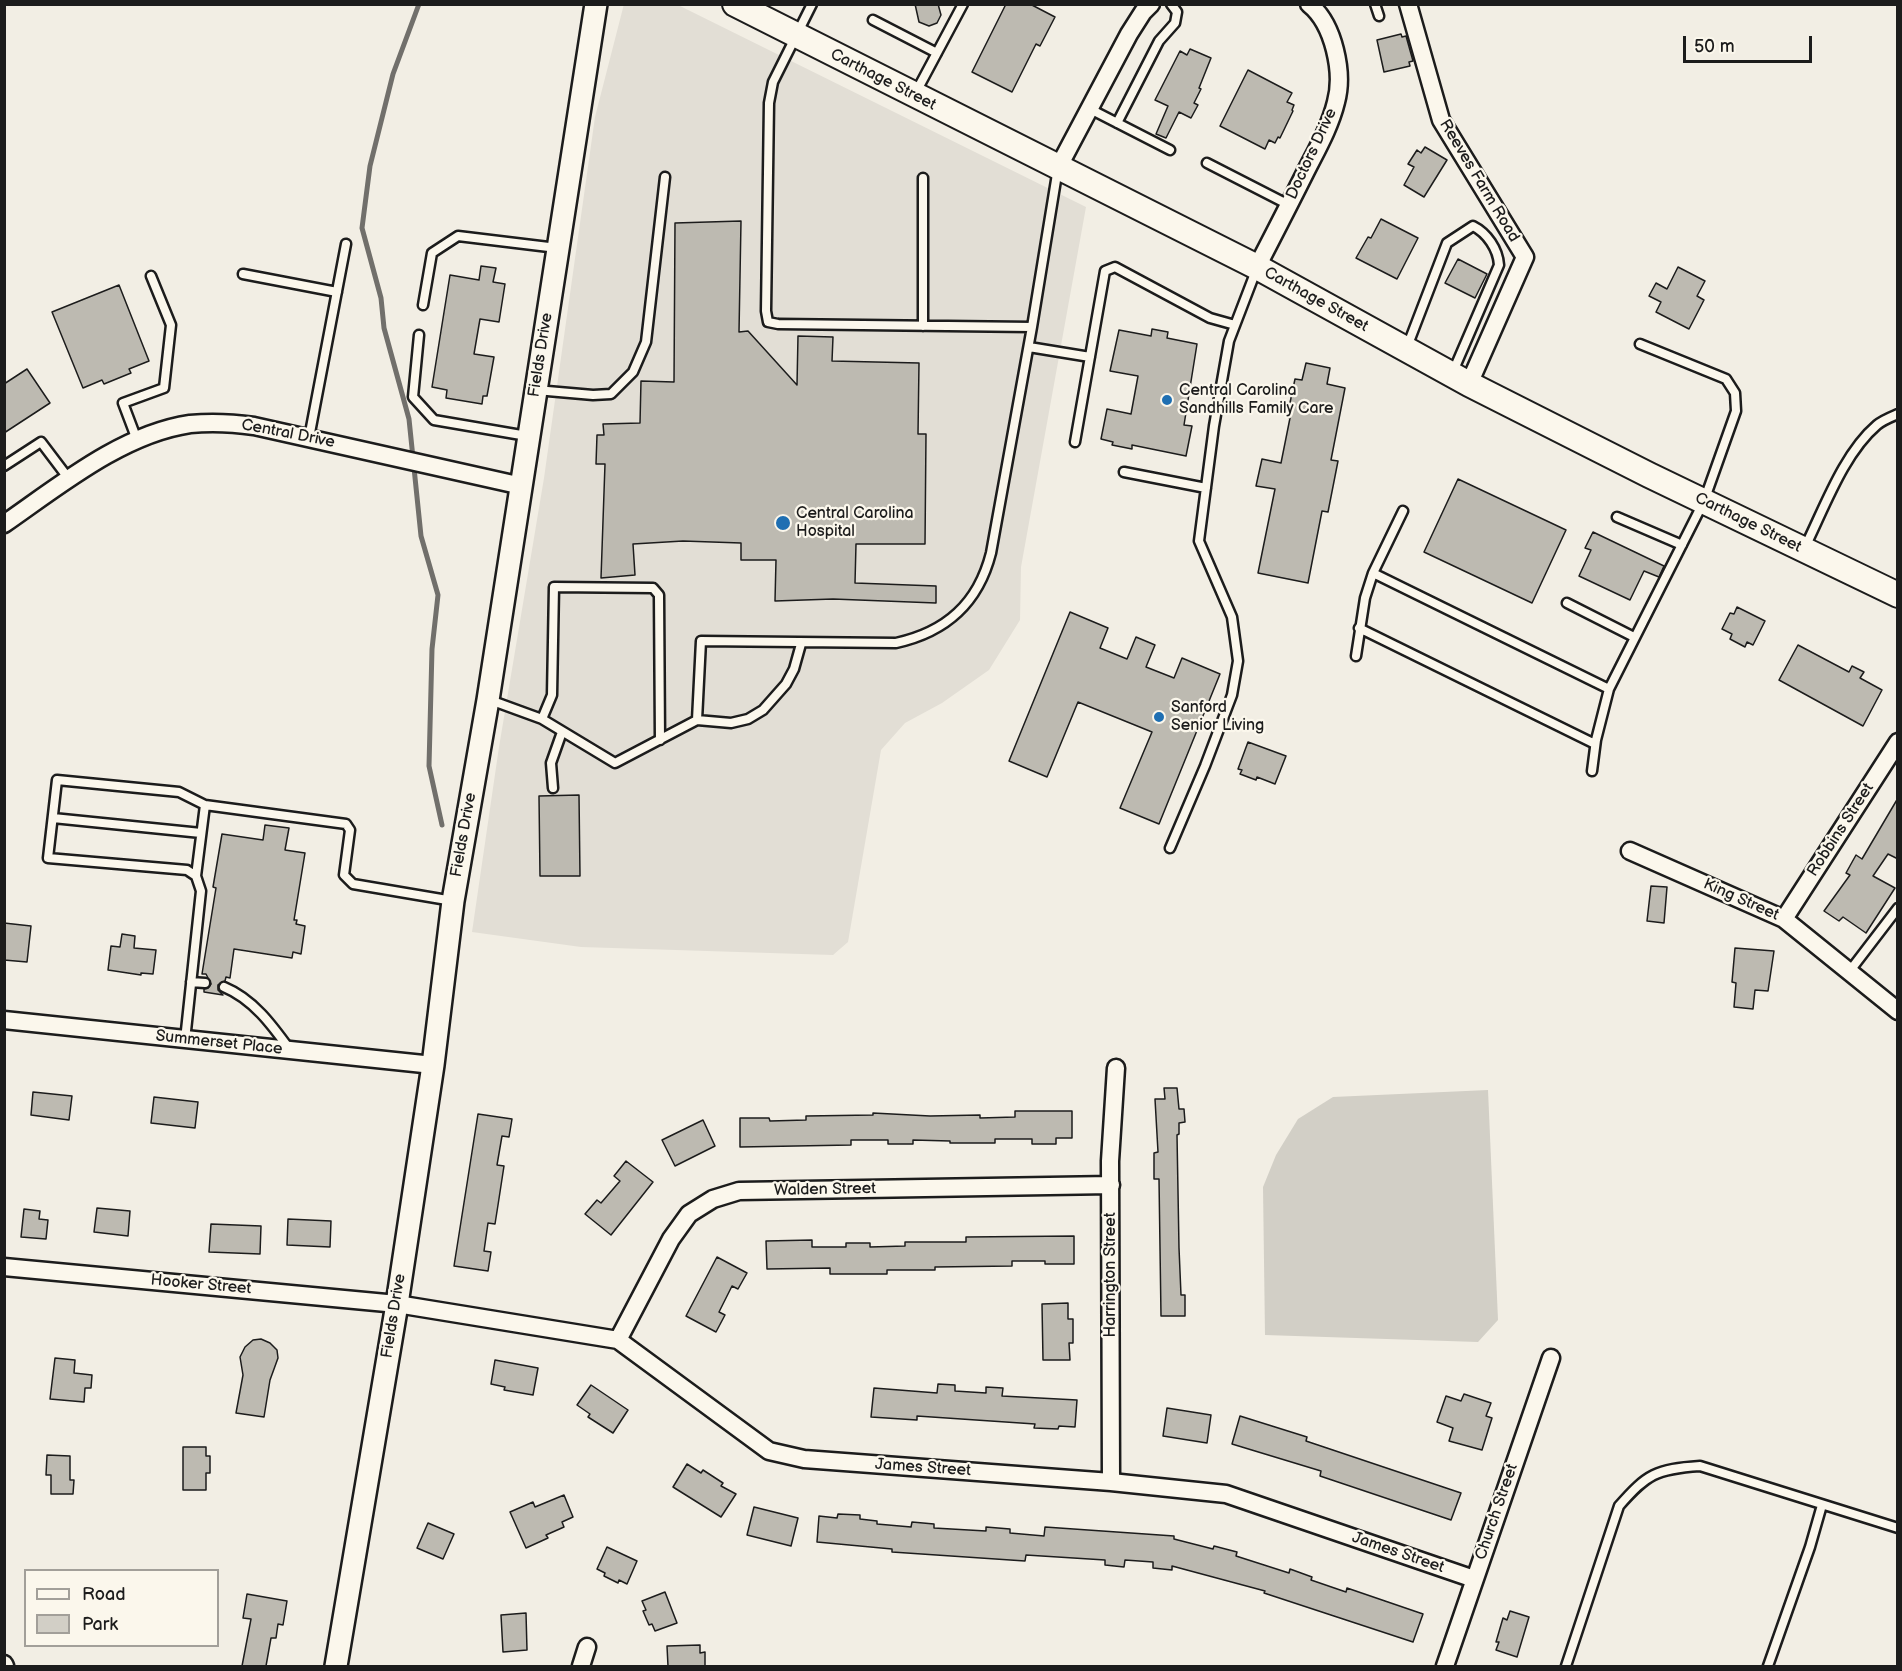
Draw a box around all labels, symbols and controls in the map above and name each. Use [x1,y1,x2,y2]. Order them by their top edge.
scale bar [1686,24,1815,62]
text: 50 m [1694,36,1735,57]
street label: Carthage Street [827,45,939,115]
street label: Doctors Drive [1283,105,1341,203]
street label: Reeves Farm Road [1435,116,1523,246]
street label: Carthage Street [1261,263,1371,337]
street label: Fields Drive [525,311,557,399]
place label: Central Carolina Sandhills Family Care [1179,381,1333,419]
marker: Central Carolina Sandhills Family Care [1160,393,1174,407]
street label: Central Drive [240,416,336,452]
street label: Carthage Street [1692,489,1804,557]
place label: Central Carolina Hospital [796,504,914,542]
marker: Central Carolina Hospital [774,514,792,532]
place label: Sanford Senior Living [1171,698,1264,736]
marker: Sanford Senior Living [1152,710,1166,724]
street label: Robbins Street [1804,780,1878,880]
street label: Fields Drive [447,791,481,879]
street label: King Street [1700,875,1782,925]
street label: Summerset Place [155,1027,283,1059]
street label: Walden Street [774,1180,876,1200]
street label: Harrington Street [1101,1212,1121,1338]
street label: Hooker Street [150,1271,252,1299]
street label: Fields Drive [378,1272,410,1360]
street label: James Street [874,1455,972,1481]
street label: Church Street [1472,1462,1522,1562]
street label: James Street [1349,1528,1447,1578]
legend [24,1569,219,1647]
text: Road [82,1584,126,1605]
text: Park [82,1614,118,1635]

